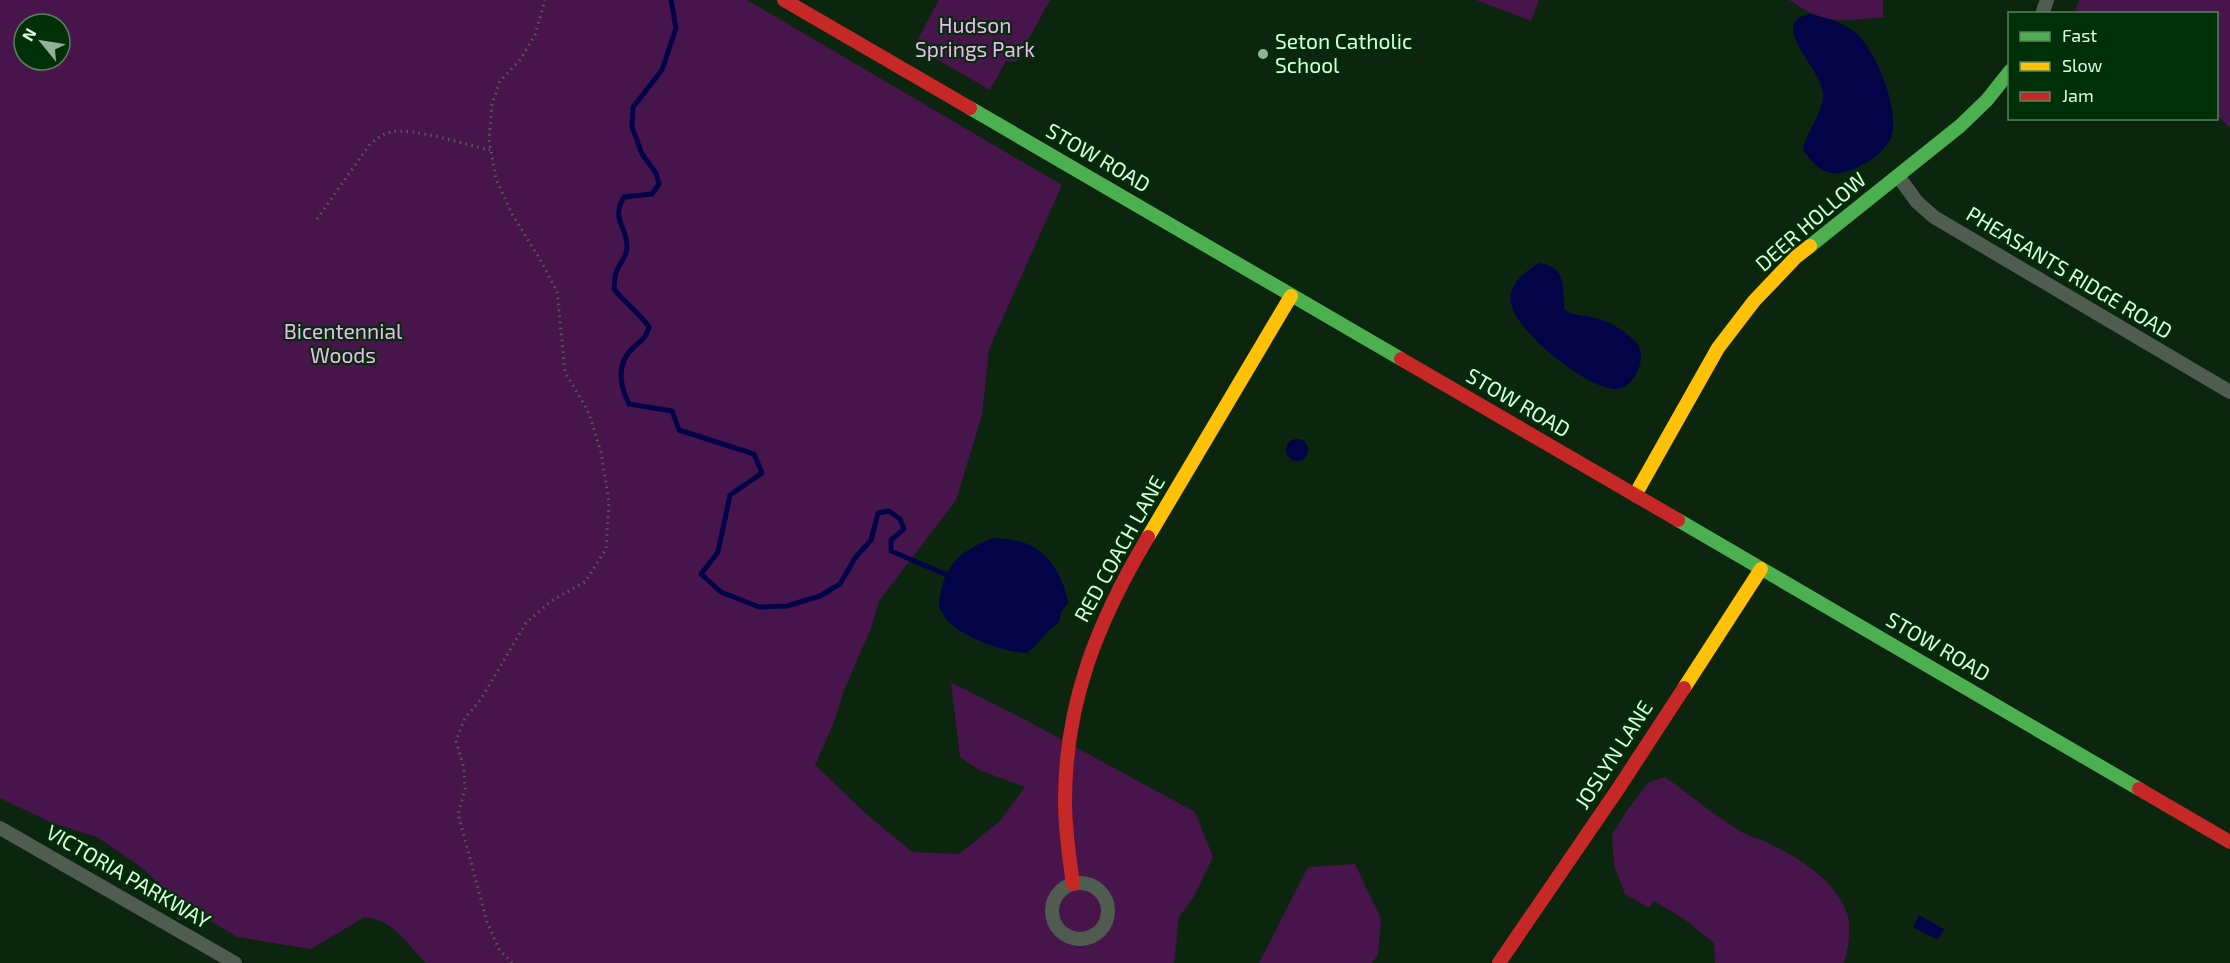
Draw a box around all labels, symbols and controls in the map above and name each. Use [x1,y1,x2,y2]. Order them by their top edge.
north arrow [12,12,72,72]
park label: Hudson Springs Park [915,12,1035,61]
legend [2008,12,2218,120]
text: N [17,24,40,44]
text: Fast [2062,24,2097,46]
place label: Seton Catholic School [1275,28,1412,77]
marker: Seton Catholic School [1256,47,1270,61]
text: Slow [2062,54,2103,76]
text: Jam [2062,84,2094,106]
street label: STOW ROAD [1042,117,1155,197]
street label: DEER HOLLOW [1750,166,1870,276]
street label: PHEASANTS RIDGE ROAD [1962,200,2177,343]
park label: Bicentennial Woods [284,318,403,367]
street label: STOW ROAD [1462,362,1575,442]
street label: RED COACH LANE [1068,471,1169,626]
street label: STOW ROAD [1882,606,1995,686]
street label: JOSLYN LANE [1569,696,1657,813]
street label: VICTORIA PARKWAY [42,819,215,933]

